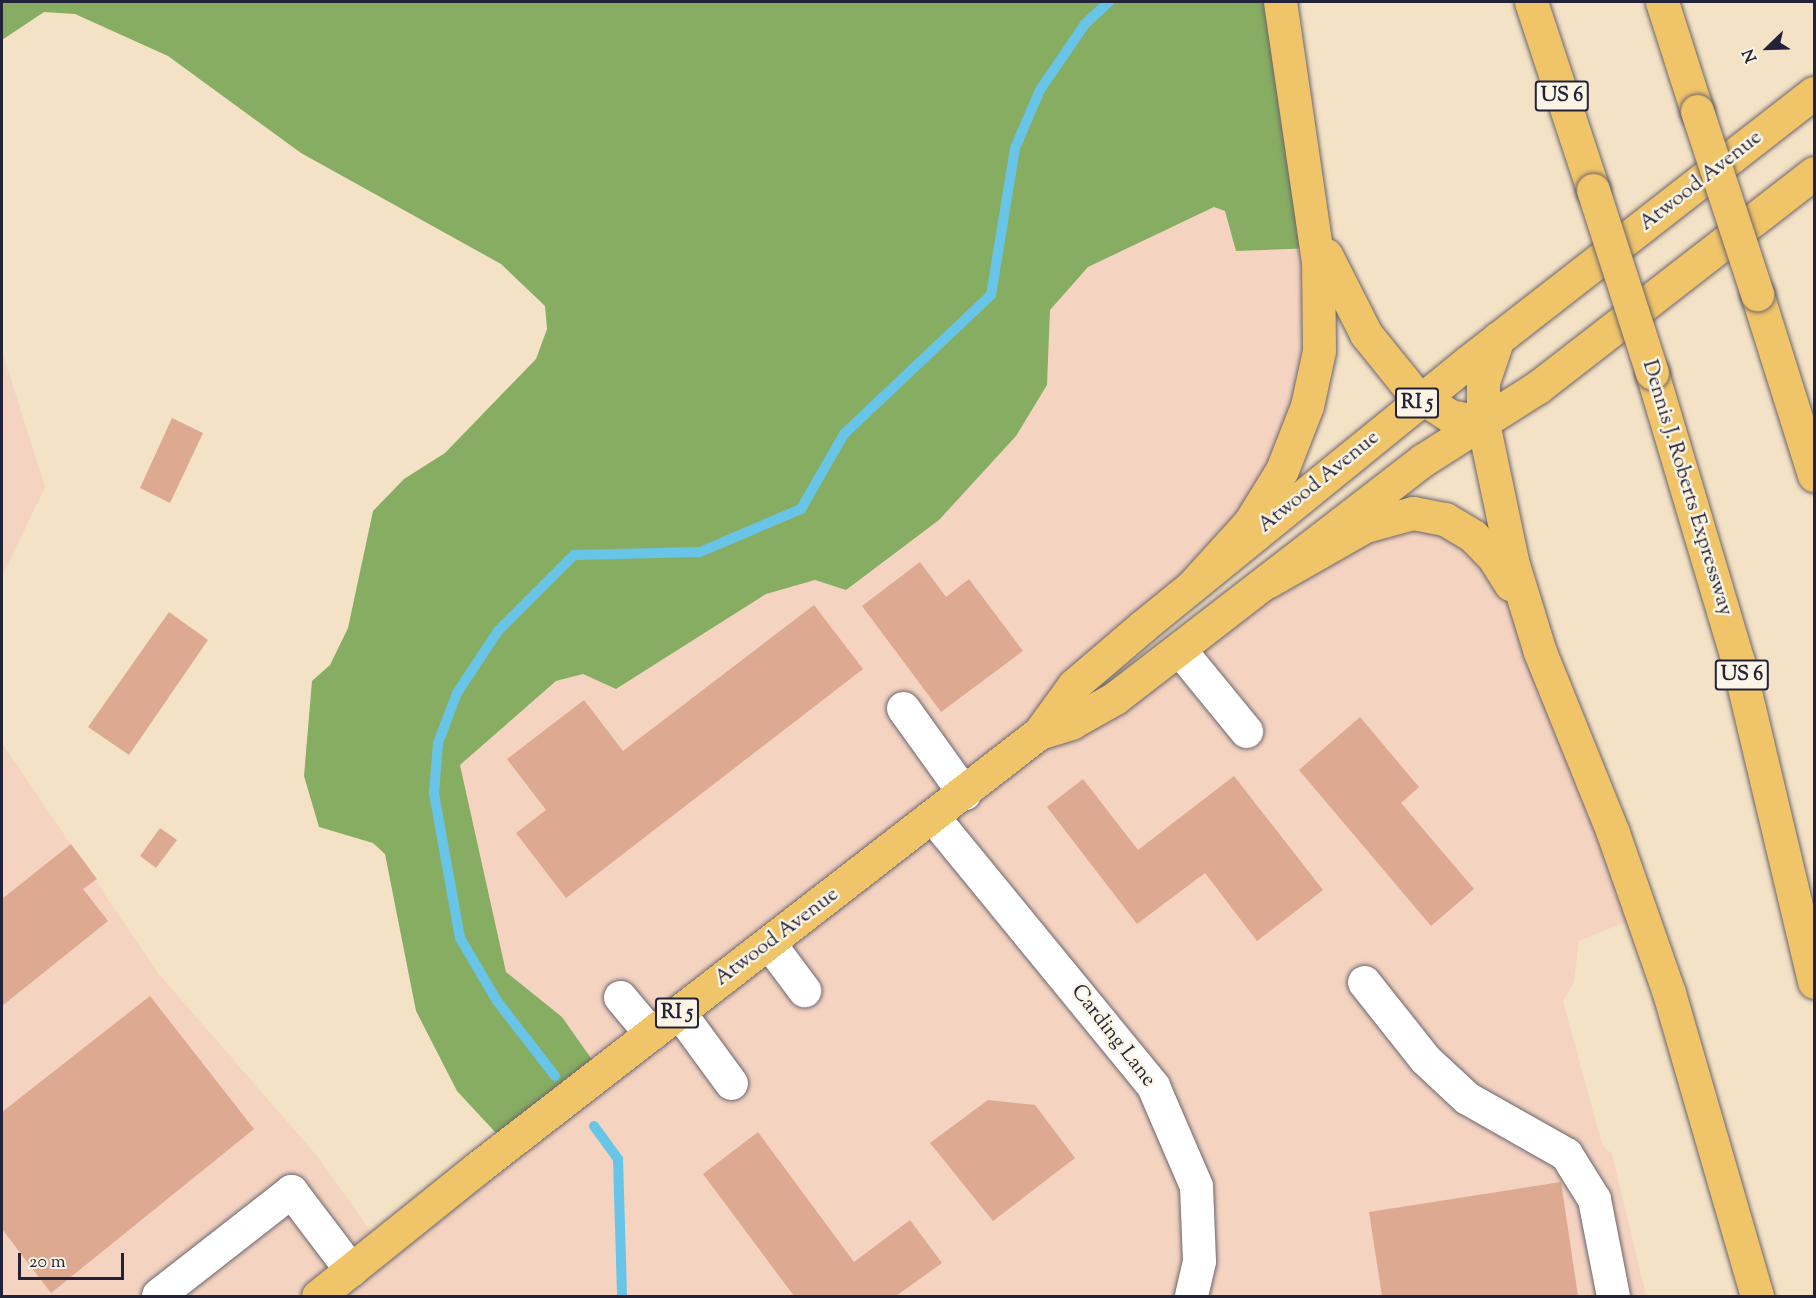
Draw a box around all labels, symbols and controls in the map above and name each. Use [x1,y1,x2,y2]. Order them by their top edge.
north arrow [1738,18,1798,78]
text: N [1738,45,1764,66]
road number: US 6 [1534,79,1590,113]
street label: Atwood Avenue [1635,125,1767,237]
street label: Dennis J. Roberts Expressway [1636,357,1738,619]
road number: RI 5 [1394,386,1440,420]
street label: Atwood Avenue [1253,425,1385,539]
road number: US 6 [1714,658,1770,692]
street label: Atwood Avenue [710,882,844,992]
street label: Carding Lane [1065,980,1161,1092]
road number: RI 5 [654,996,700,1030]
scale bar [21,1241,128,1279]
text: 20 m [29,1250,66,1276]

